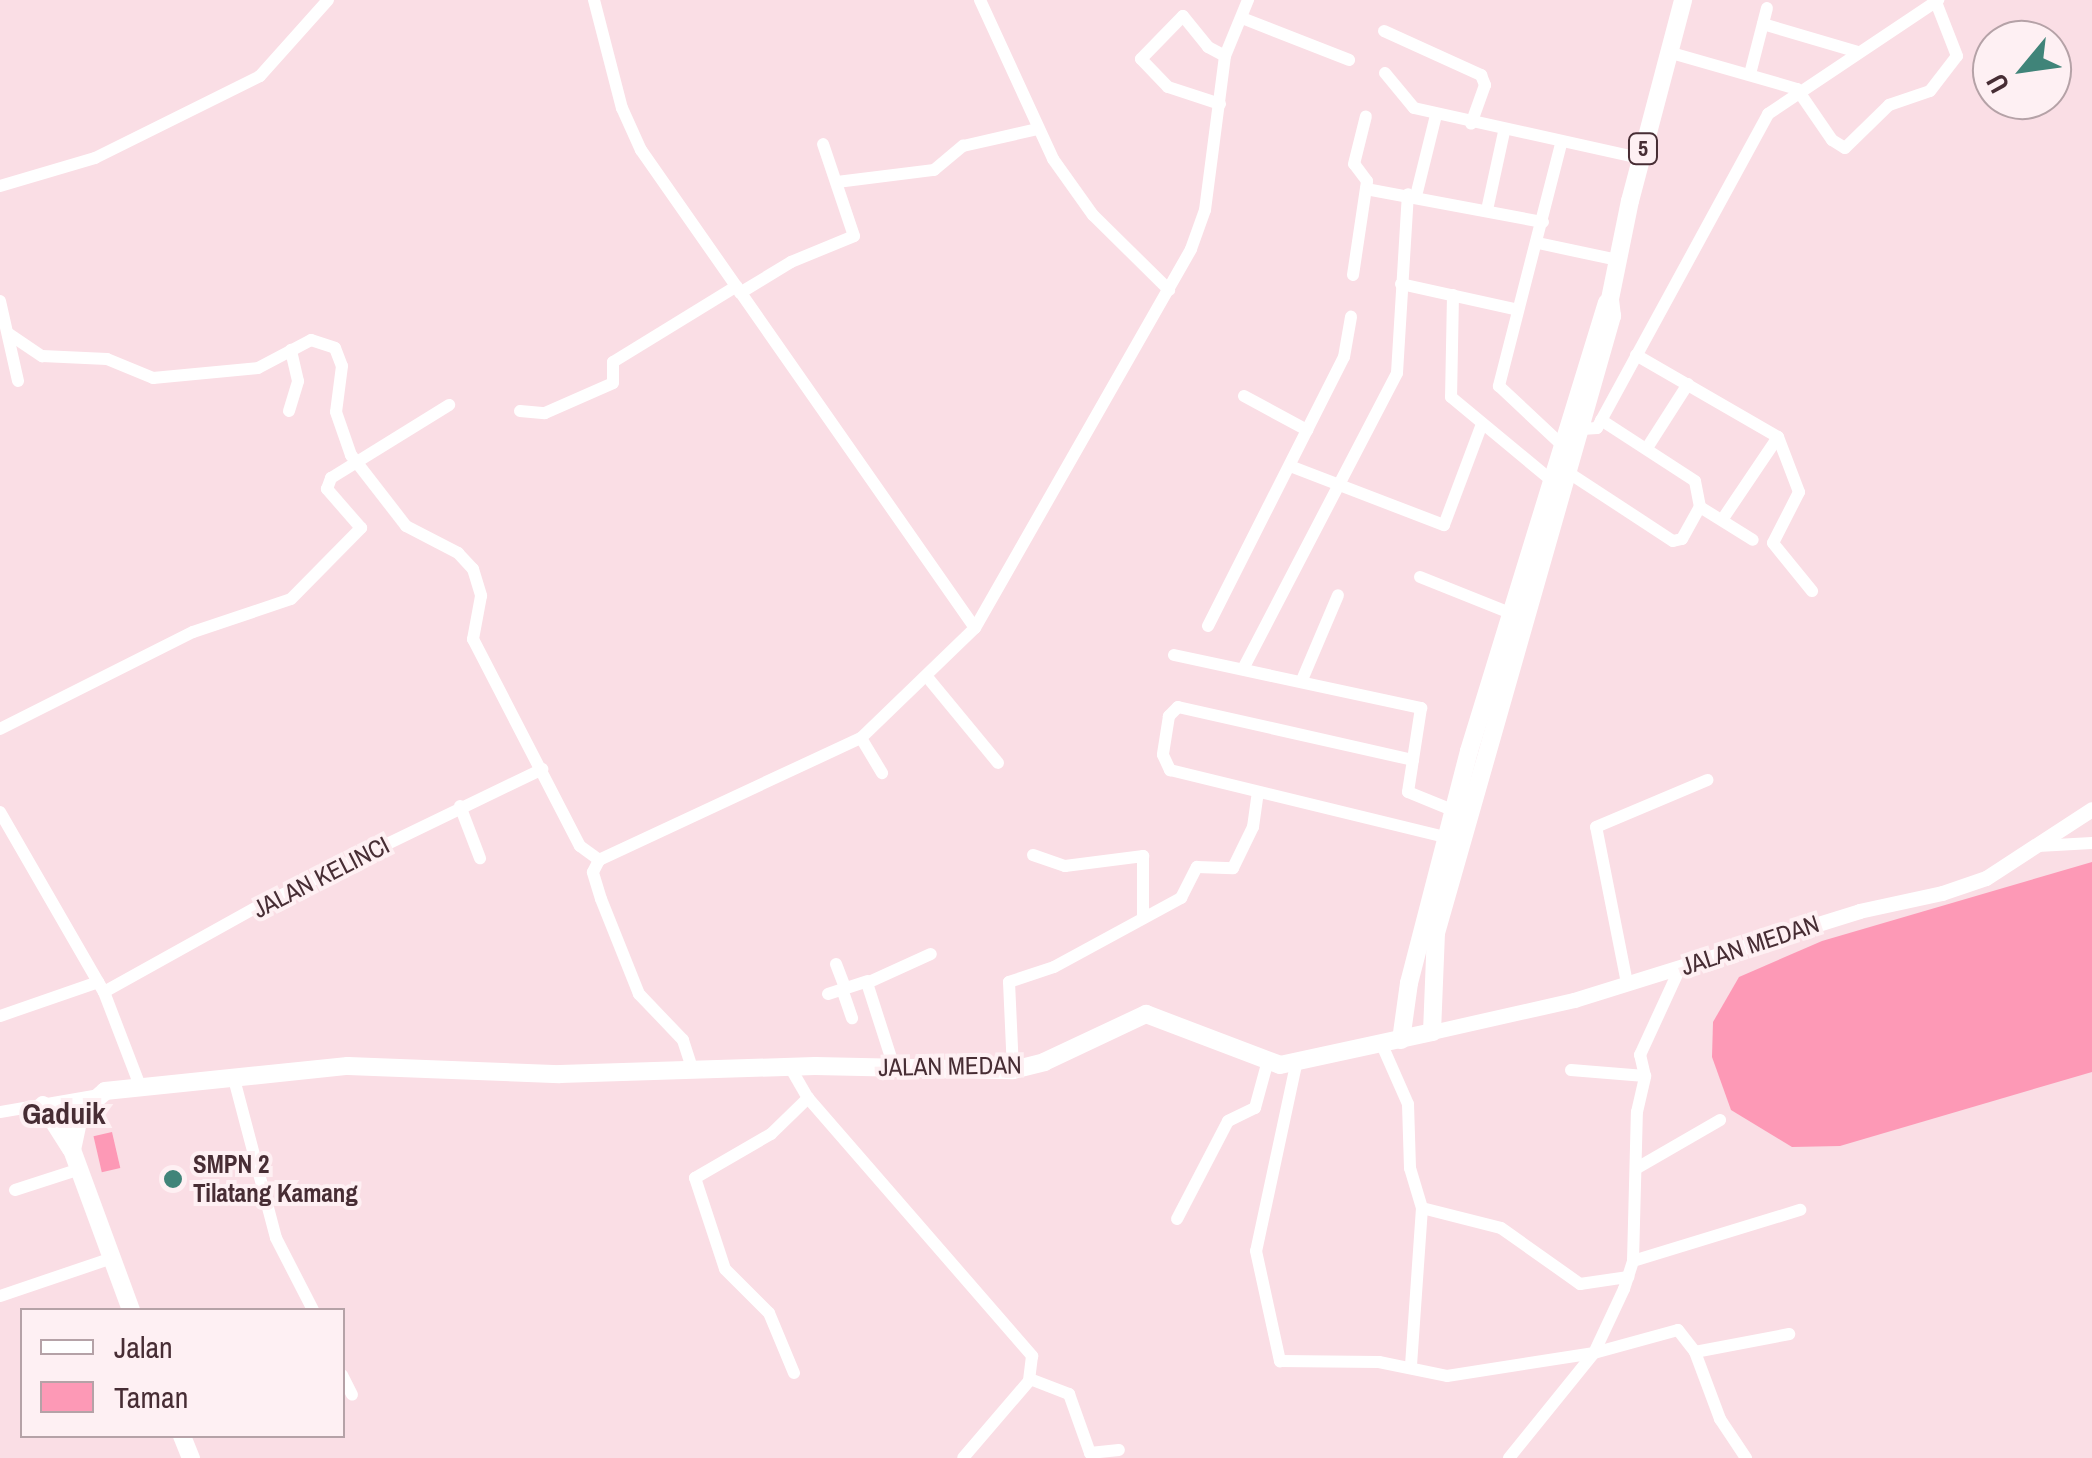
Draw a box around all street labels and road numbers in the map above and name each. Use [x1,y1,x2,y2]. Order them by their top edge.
road number: 5 [1626,132,1660,166]
street label: JALAN KELINCI [248,830,394,924]
street label: JALAN MEDAN [1677,909,1823,981]
street label: JALAN MEDAN [878,1050,1022,1082]

